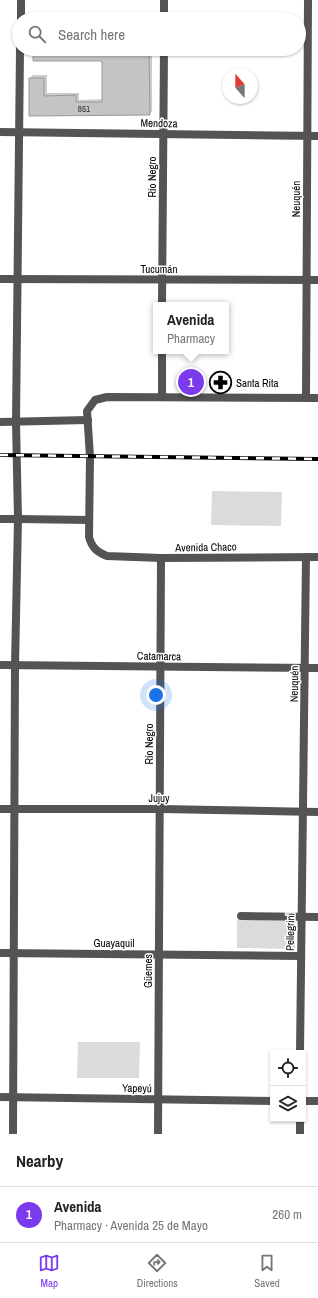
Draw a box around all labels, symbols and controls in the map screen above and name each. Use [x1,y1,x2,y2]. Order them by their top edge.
search box [12,12,306,56]
icon: search [26,23,48,45]
text: Search here [58,24,125,45]
north arrow [222,68,258,104]
house number: 851 [78,103,90,115]
street label: Mendoza [140,116,178,130]
street label: Río Negro [145,156,159,198]
street label: Neuquén [289,181,303,217]
street label: Tucumán [141,262,177,276]
popup [153,302,229,354]
text: Avenida [167,309,214,330]
text: Pharmacy [167,330,215,347]
pin: 1 [178,367,204,397]
pharmacy icon: Santa Rita [207,370,233,396]
place label: Santa Rita [236,376,279,390]
street label: Avenida Chaco [174,539,237,555]
street label: Catamarca [137,649,181,663]
street label: Neuquén [287,666,301,702]
your location [146,685,166,705]
street label: Río Negro [142,723,156,765]
street label: Jujuy [148,791,170,805]
street label: Pellegrini [283,913,297,951]
street label: Guayaquil [93,936,135,950]
street label: Güemes [141,953,155,988]
map controls [270,1050,306,1122]
button: locate [270,1050,306,1086]
street label: Yapeyú [122,1081,152,1095]
button: layers [270,1086,306,1122]
text: Nearby [16,1149,63,1172]
text: Avenida [54,1196,101,1217]
text: 1 [26,1206,32,1223]
text: 260 m [272,1206,302,1223]
text: Pharmacy · Avenida 25 de Mayo [54,1217,208,1234]
tab: Map [38,1252,60,1290]
tab: Directions [137,1252,178,1290]
tab: Saved [254,1252,280,1290]

